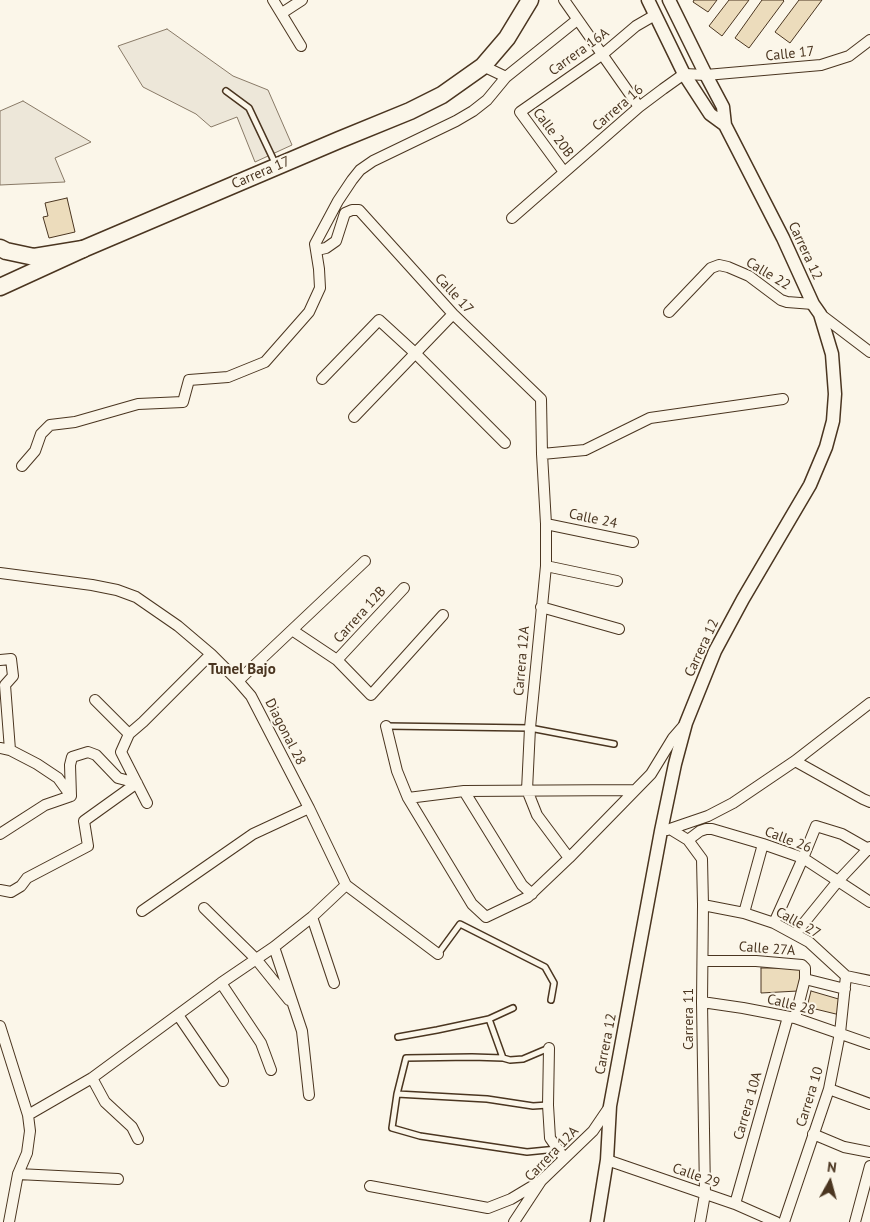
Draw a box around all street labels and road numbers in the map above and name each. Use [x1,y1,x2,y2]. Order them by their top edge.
street label: Carrera 16A [546,25,612,79]
street label: Calle 17 [765,43,815,65]
street label: Carrera 16 [589,81,647,135]
street label: Calle 20B [529,105,577,161]
street label: Carrera 17 [229,153,293,193]
street label: Carrera 12 [784,219,826,283]
street label: Calle 22 [743,254,793,294]
street label: Calle 17 [431,270,477,318]
street label: Calle 24 [567,506,619,532]
street label: Carrera 12B [330,583,390,647]
street label: Carrera 12 [681,616,723,680]
street label: Carrera 12A [511,625,533,697]
street label: Diagonal 28 [261,696,309,768]
street label: Calle 26 [762,823,814,857]
street label: Calle 27 [773,904,823,942]
street label: Calle 27A [738,939,796,959]
street label: Carrera 11 [681,988,697,1050]
street label: Calle 28 [765,991,817,1019]
street label: Carrera 12 [592,1012,620,1076]
street label: Carrera 10 [793,1065,827,1129]
street label: Carrera 10A [730,1070,766,1142]
street label: Carrera 12A [522,1123,582,1185]
street label: Calle 29 [670,1160,722,1192]

